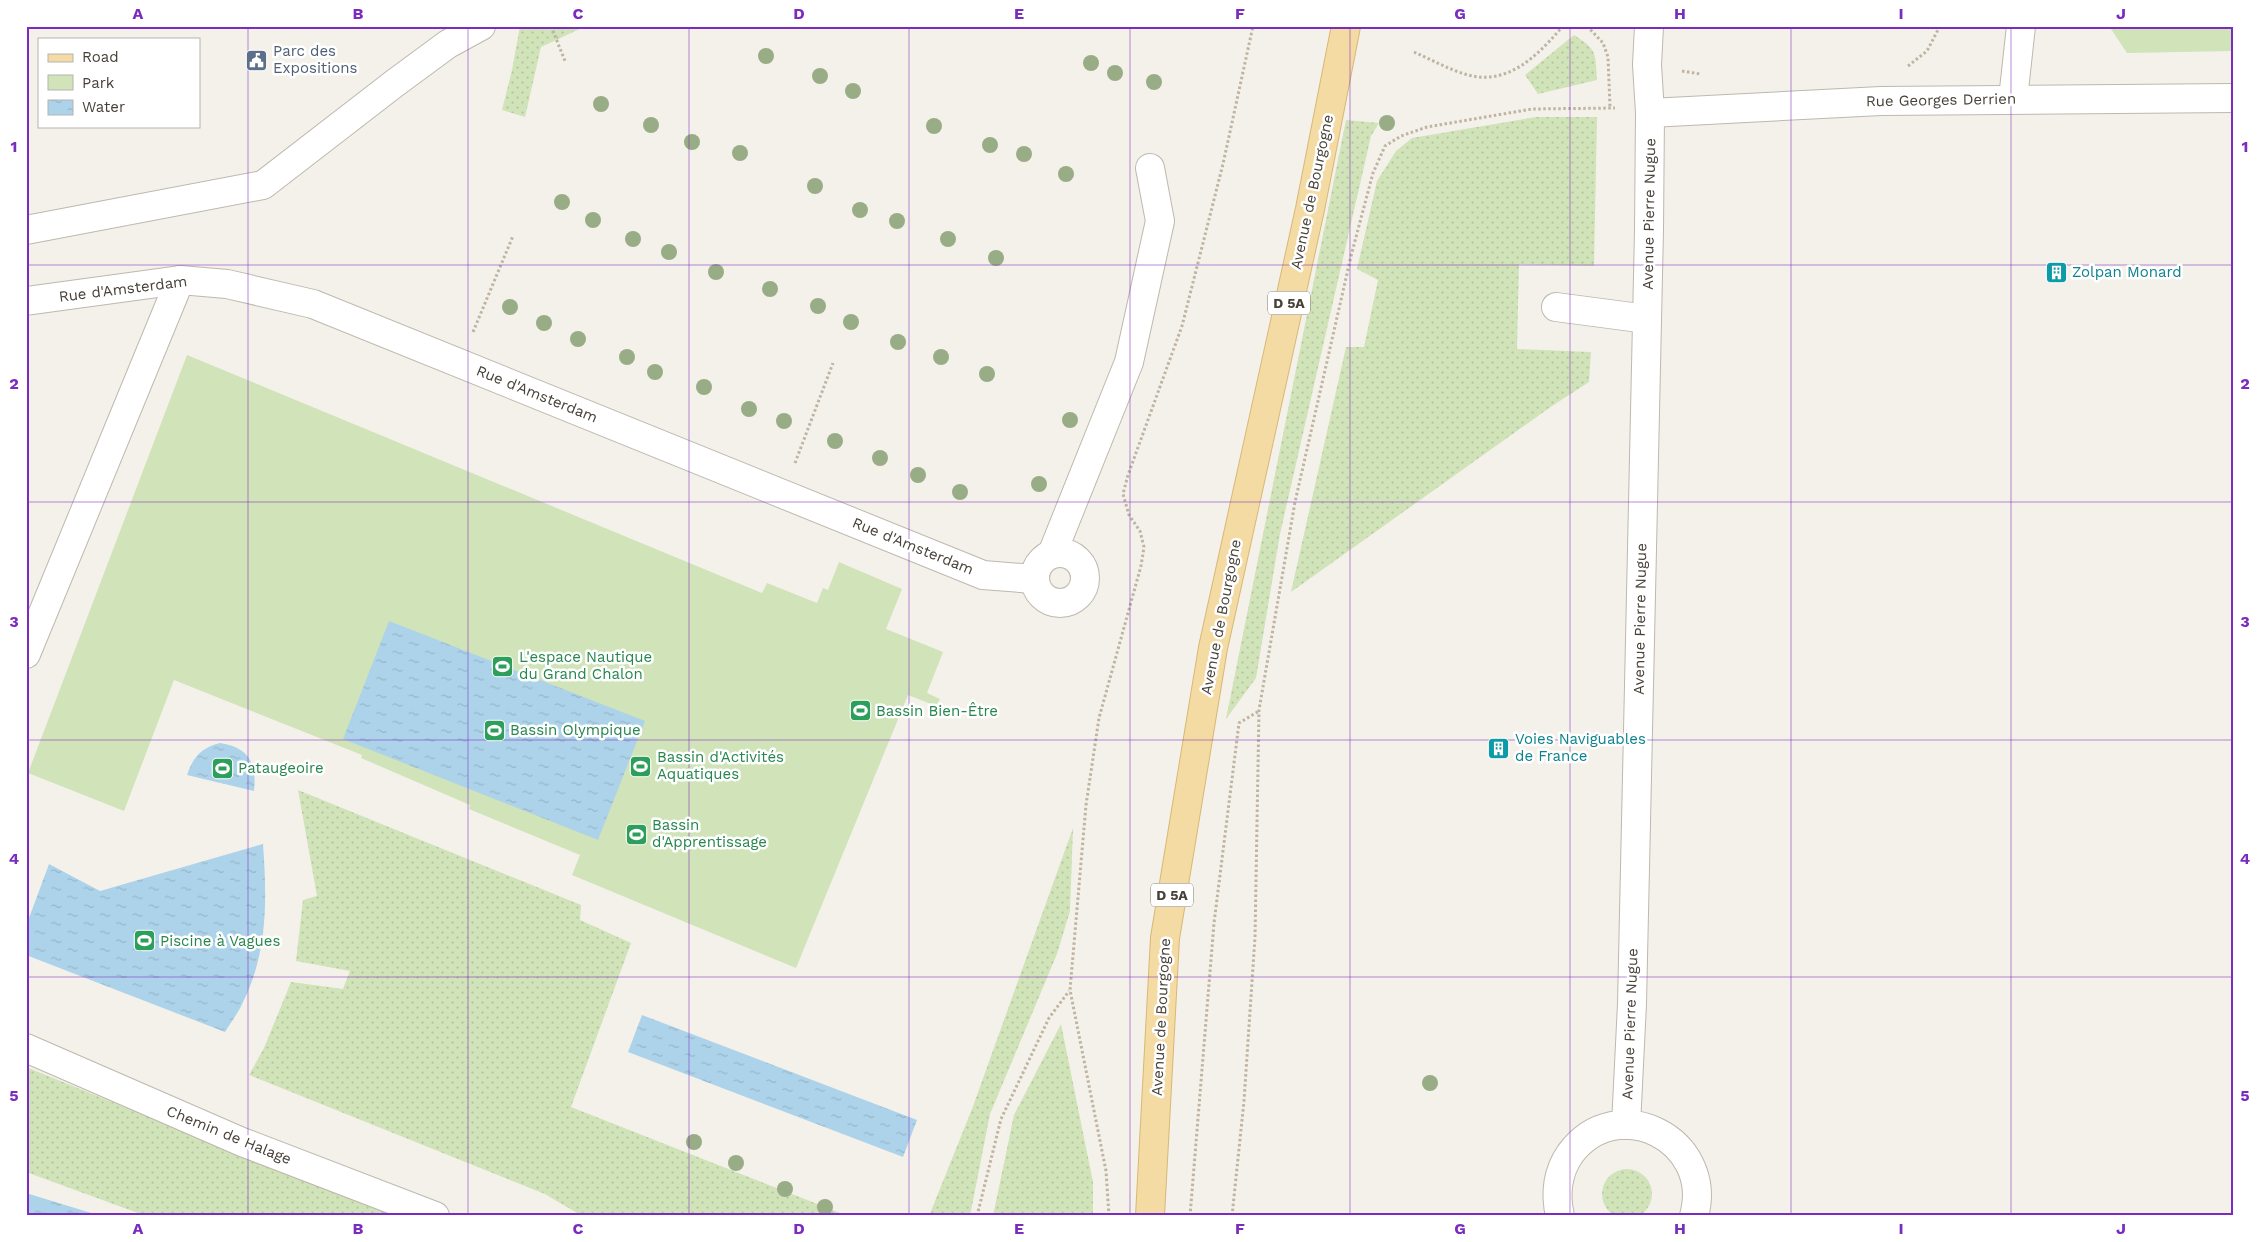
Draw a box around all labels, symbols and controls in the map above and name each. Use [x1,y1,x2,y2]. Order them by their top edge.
text: A [133,4,144,23]
text: B [353,4,364,23]
text: C [573,4,584,23]
text: D [793,4,805,23]
text: E [1014,4,1024,23]
text: F [1235,4,1245,23]
text: G [1454,4,1466,23]
text: H [1674,4,1686,23]
text: I [1898,4,1904,23]
text: J [2116,4,2126,23]
legend [38,38,200,128]
place label: Parc des Expositions [273,42,357,77]
text: Road [82,48,119,66]
public building icon: Parc des Expositions [245,48,269,72]
text: Park [82,74,115,92]
street label: Rue Georges Derrien [1866,90,2016,110]
text: Water [82,98,125,116]
street label: Avenue de Bourgogne [1287,113,1337,271]
text: 1 [11,137,17,156]
text: 1 [2242,137,2248,156]
street label: Avenue Pierre Nugue [1639,138,1659,290]
building icon: Zolpan Monard [2044,260,2068,284]
place label: Zolpan Monard [2072,263,2182,281]
street label: Rue d'Amsterdam [58,272,188,306]
road number: D 5A [1268,292,1310,314]
street label: Rue d'Amsterdam [474,361,600,427]
text: 2 [9,374,19,393]
text: 2 [2240,374,2250,393]
street label: Rue d'Amsterdam [850,513,976,579]
street label: Avenue de Bourgogne [1197,538,1245,696]
street label: Avenue Pierre Nugue [1630,543,1650,695]
text: 3 [9,612,19,631]
text: 3 [2240,612,2250,631]
place label: L'espace Nautique du Grand Chalon [519,648,652,683]
sports icon: L'espace Nautique du Grand Chalon [491,654,515,678]
sports icon: Bassin Bien-Être [848,699,872,723]
place label: Bassin Bien-Être [876,702,998,720]
sports icon: Bassin Olympique [482,718,506,742]
place label: Bassin Olympique [510,721,641,739]
place label: Voies Naviguables de France [1515,730,1646,765]
building icon: Voies Naviguables de France [1487,736,1511,760]
place label: Bassin d'Activités Aquatiques [657,748,784,783]
sports icon: Bassin d'Activités Aquatiques [629,754,653,778]
sports icon: Pataugeoire [210,756,234,780]
place label: Pataugeoire [238,759,324,777]
place label: Bassin d'Apprentissage [652,816,767,851]
sports icon: Bassin d'Apprentissage [624,822,648,846]
text: 4 [9,849,19,868]
text: 4 [2240,849,2250,868]
road number: D 5A [1151,884,1193,906]
sports icon: Piscine à Vagues [132,929,156,953]
place label: Piscine à Vagues [160,932,280,950]
street label: Avenue de Bourgogne [1148,938,1174,1096]
street label: Avenue Pierre Nugue [1618,948,1642,1100]
text: 5 [9,1086,19,1105]
text: 5 [2240,1086,2250,1105]
street label: Chemin de Halage [164,1102,294,1168]
text: A [133,1219,144,1238]
text: B [353,1219,364,1238]
text: C [573,1219,584,1238]
text: D [793,1219,805,1238]
text: E [1014,1219,1024,1238]
text: F [1235,1219,1245,1238]
text: G [1454,1219,1466,1238]
text: H [1674,1219,1686,1238]
text: I [1898,1219,1904,1238]
text: J [2116,1219,2126,1238]

